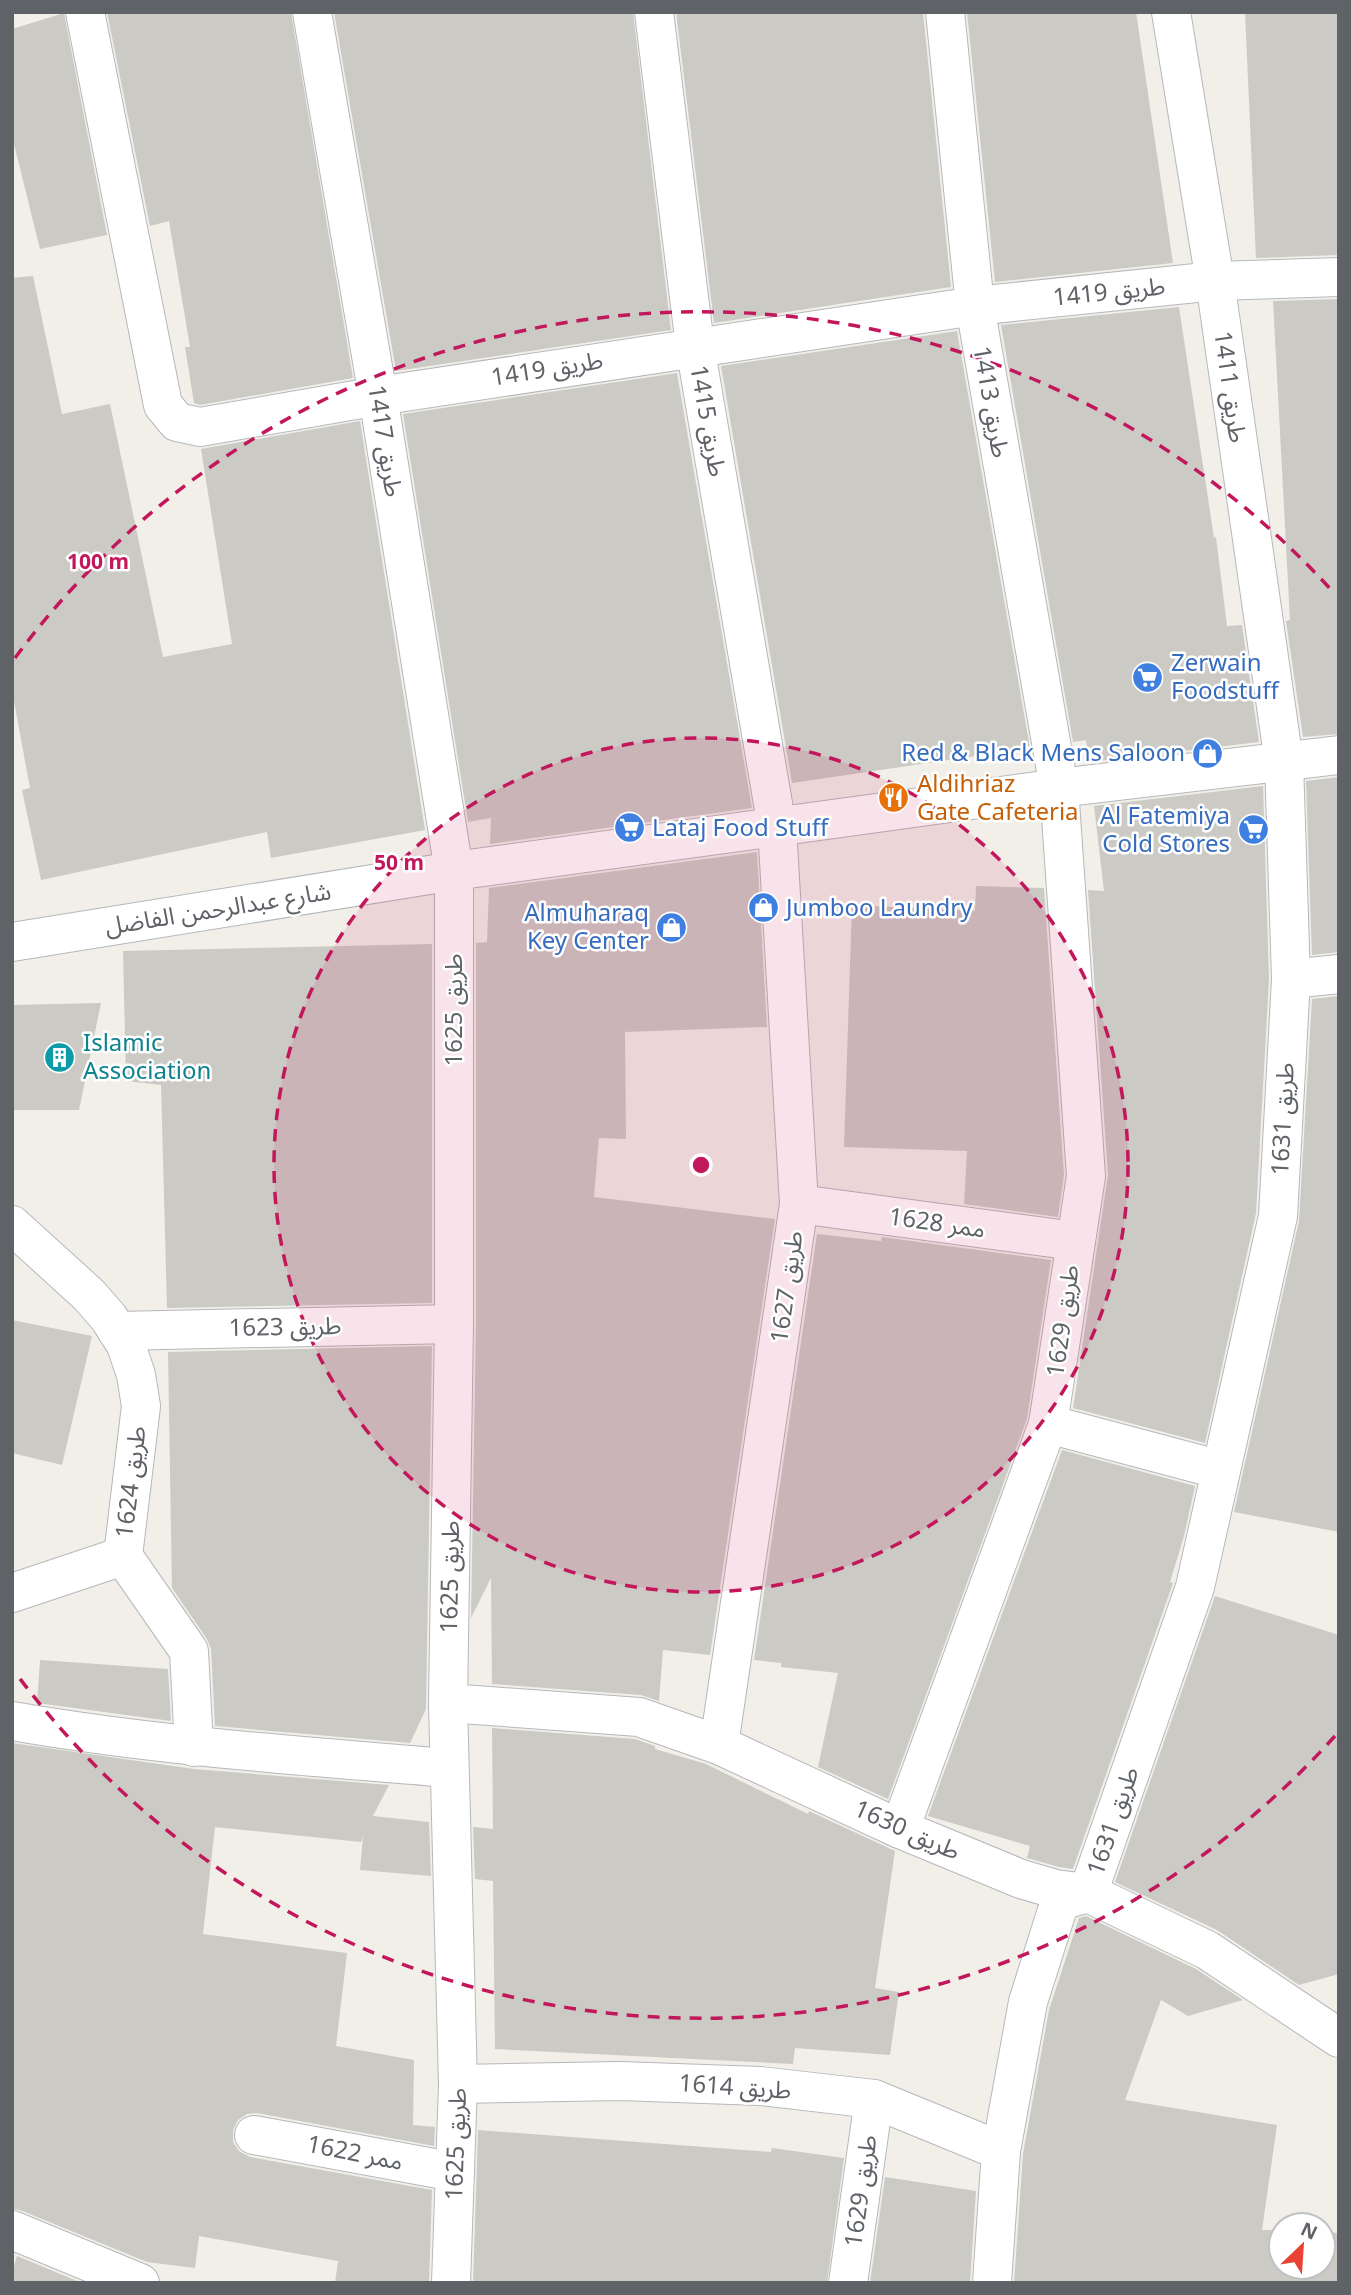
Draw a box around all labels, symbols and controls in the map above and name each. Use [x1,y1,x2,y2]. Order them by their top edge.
street label: طريق 1419 [1051,268,1167,313]
street label: طريق 1411 [1207,329,1256,445]
street label: طريق 1419 [488,342,605,393]
street label: طريق 1413 [966,343,1019,460]
street label: طريق 1415 [683,362,736,479]
street label: طريق 1417 [361,382,412,499]
text: 100 m [67,547,129,575]
place label: Zerwain Foodstuff [1171,645,1280,706]
supermarket icon: Zerwain Foodstuff [1131,660,1165,694]
place label: Red & Black Mens Saloon [901,735,1185,768]
shop icon: Red & Black Mens Saloon [1191,736,1225,770]
place label: Aldihriaz Gate Cafeteria [917,766,1079,827]
restaurant icon: Aldihriaz Gate Cafeteria [877,781,911,815]
place label: Al Fatemiya Cold Stores [1100,798,1230,859]
place label: Lataj Food Stuff [652,810,830,843]
supermarket icon: Lataj Food Stuff [612,811,646,845]
supermarket icon: Al Fatemiya Cold Stores [1236,813,1270,847]
text: 50 m [374,848,424,876]
street label: شارع عبدالرحمن الفاضل [102,873,333,944]
place label: Jumboo Laundry [784,890,973,923]
shop icon: Jumboo Laundry [746,891,780,925]
place label: Almuharaq Key Center [524,895,649,956]
shop icon: Almuharaq Key Center [655,910,689,944]
street label: طريق 1625 [436,954,469,1066]
place label: Islamic Association [83,1025,211,1086]
building icon: Islamic Association [43,1040,77,1074]
street label: طريق 1631 [1262,1062,1301,1176]
centre of rings [689,1153,713,1177]
street label: ممر 1628 [887,1198,988,1245]
street label: طريق 1627 [761,1229,810,1345]
street label: طريق 1629 [1037,1263,1086,1379]
street label: طريق 1623 [228,1308,342,1343]
street label: طريق 1624 [106,1424,153,1540]
street label: طريق 1625 [431,1520,466,1634]
street label: طريق 1631 [1078,1762,1146,1879]
street label: طريق 1630 [849,1791,966,1867]
street label: طريق 1614 [678,2065,793,2106]
street label: طريق 1625 [436,2087,473,2201]
street label: ممر 1622 [304,2126,406,2177]
street label: طريق 1629 [835,2133,884,2249]
north arrow [1267,2211,1337,2281]
text: N [1297,2216,1322,2246]

